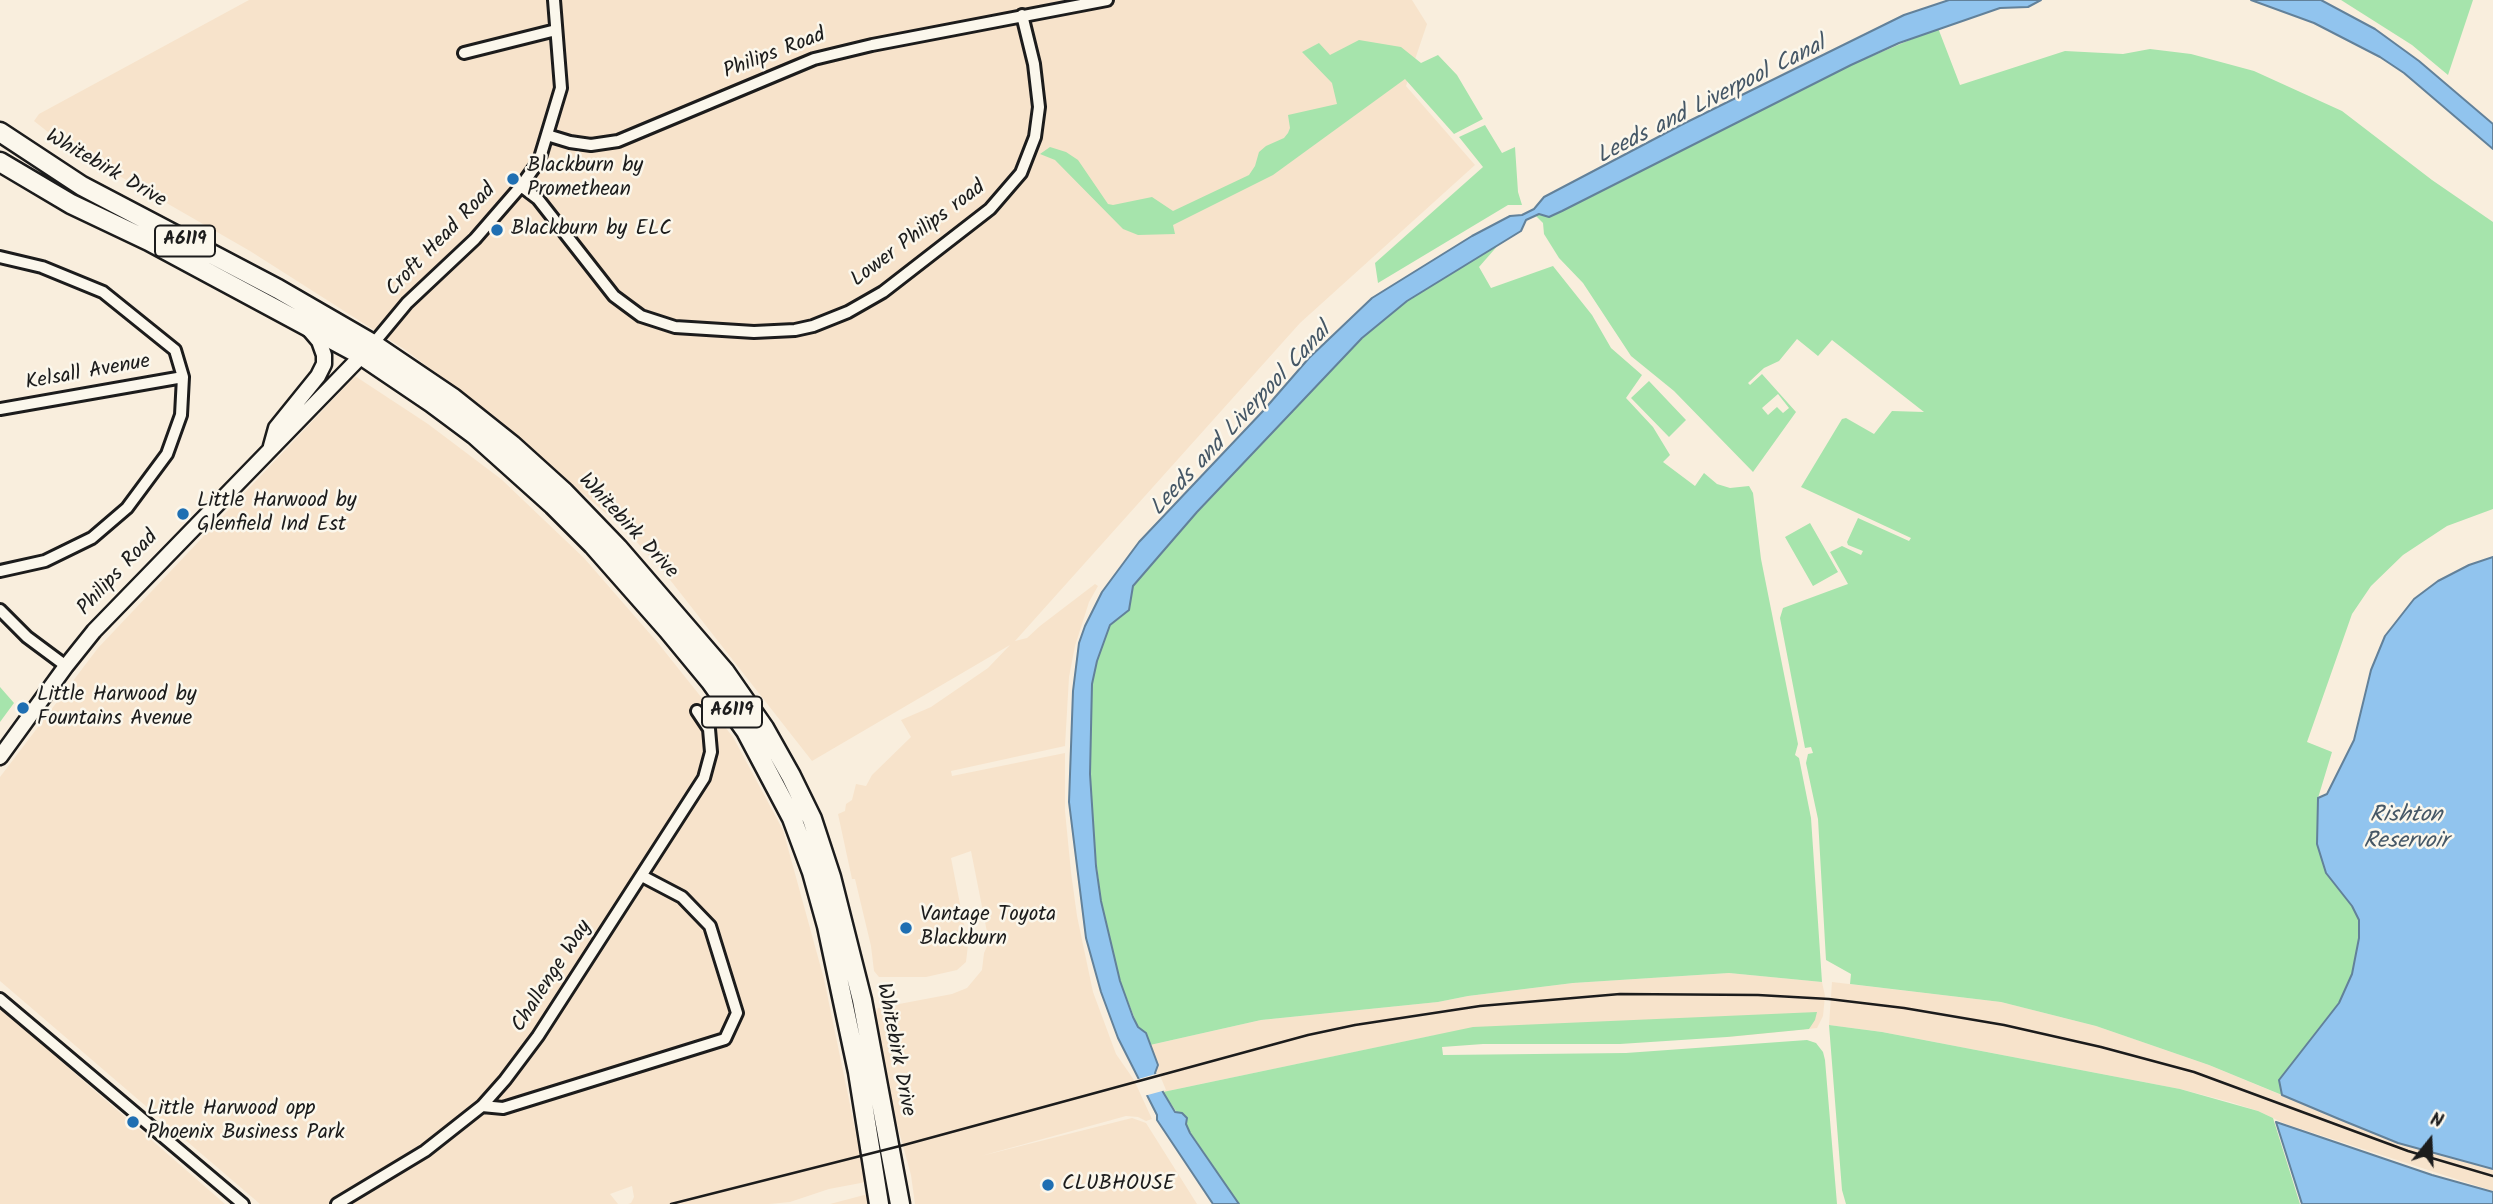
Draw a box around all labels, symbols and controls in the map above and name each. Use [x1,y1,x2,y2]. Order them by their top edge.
street label: Philips Road [720,24,830,86]
water label: Leeds and Liverpool Canal [1593,32,1831,172]
street label: Whitebirk Drive [40,125,170,215]
place label: Blackburn by Promethean [527,154,643,204]
marker: Blackburn by Promethean [505,171,521,187]
street label: Lower Philips road [847,176,991,294]
street label: Croft Head Road [382,179,502,303]
place label: Blackburn by ELC [511,217,672,243]
marker: Blackburn by ELC [489,222,505,238]
road number: A6119 [155,226,215,256]
water label: Leeds and Liverpool Canal [1146,319,1338,523]
street label: Kelsall Avenue [24,351,152,397]
street label: Whitebirk Drive [572,469,682,585]
place label: Little Harwood by Glenfield Ind Est [197,489,357,539]
marker: Little Harwood by Glenfield Ind Est [175,506,191,522]
street label: Philips Road [73,526,165,622]
place label: Little Harwood by Fountains Avenue [37,683,197,733]
road number: A6119 [702,696,762,727]
marker: Little Harwood by Fountains Avenue [15,700,31,716]
water label: Rishton Reservoir [2364,803,2448,857]
place label: Vantage Toyota Blackburn [920,903,1056,953]
street label: Challenge Way [507,916,599,1038]
marker: Vantage Toyota Blackburn [898,920,914,936]
street label: Whitebirk Drive [869,981,919,1119]
place label: Little Harwood opp Phoenix Business Park [147,1097,345,1147]
text: N [2426,1105,2447,1137]
north arrow [2395,1106,2465,1176]
marker: Little Harwood opp Phoenix Business Park [125,1114,141,1130]
place label: CLUBHOUSE [1062,1172,1175,1198]
marker: CLUBHOUSE [1040,1177,1056,1193]

